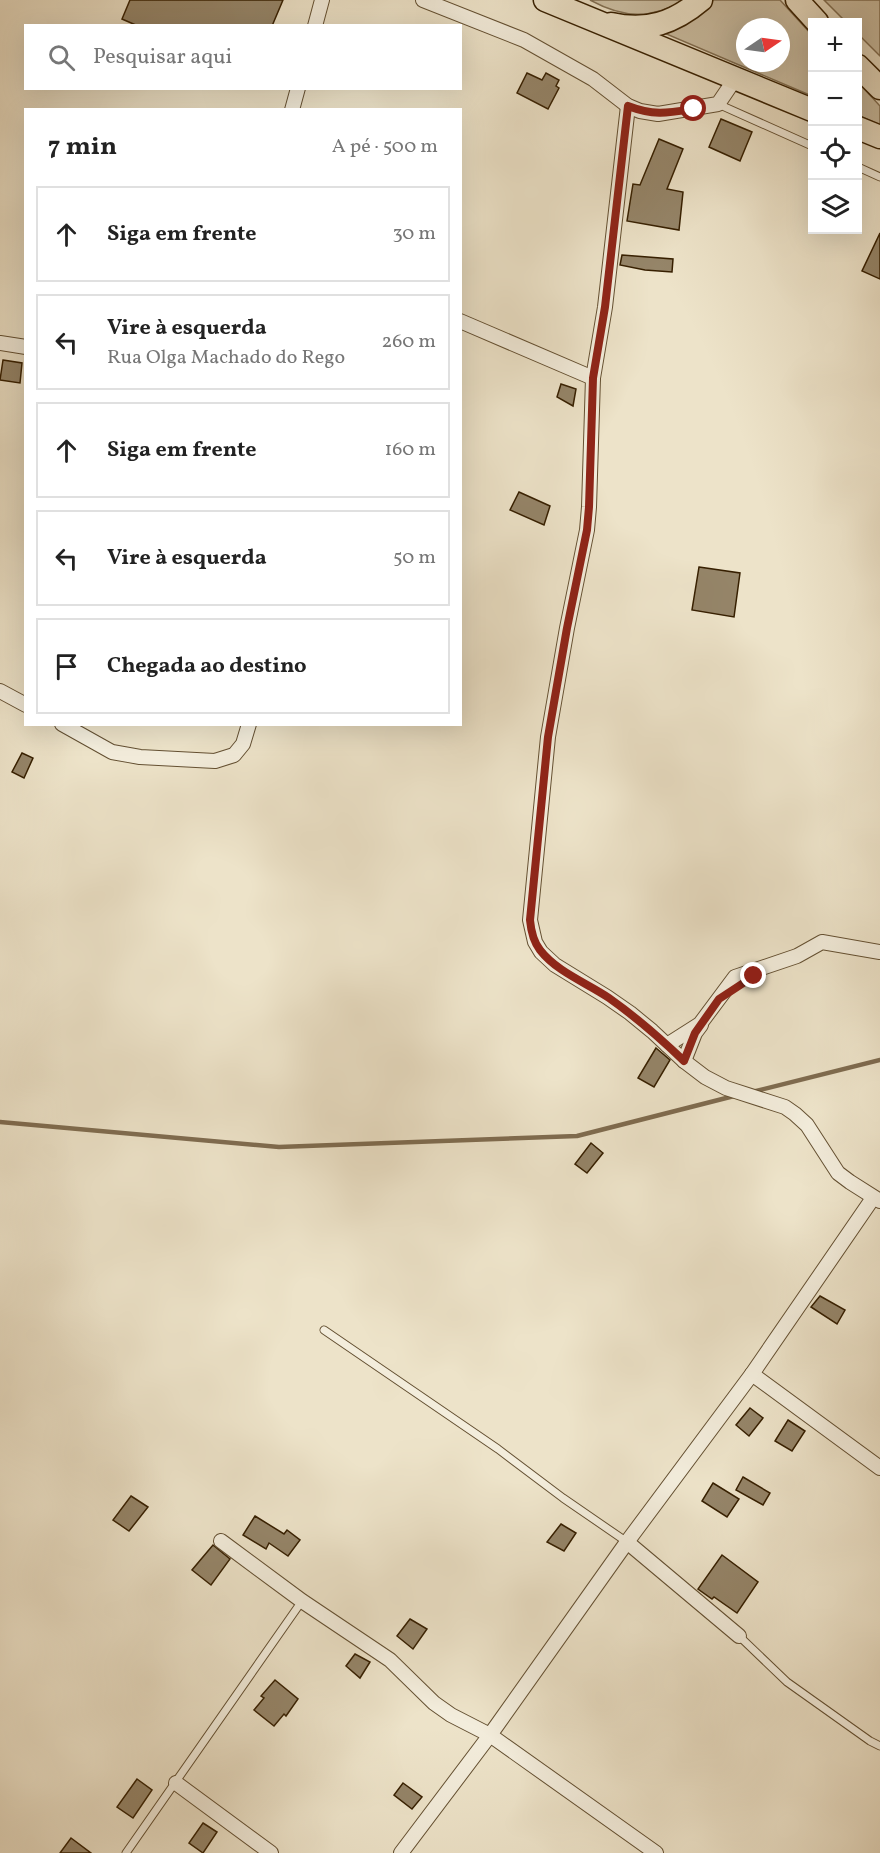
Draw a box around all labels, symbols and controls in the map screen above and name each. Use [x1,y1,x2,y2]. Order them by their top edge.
north arrow [736,18,790,72]
map controls [808,18,862,234]
button: + [808,18,862,72]
search box [24,24,462,90]
icon: search [45,41,78,74]
text: Pesquisar aqui [93,42,232,73]
button: − [808,72,862,126]
route start [680,95,706,121]
button: locate [808,126,862,180]
text: 7 min [48,129,117,165]
text: A pé · 500 m [332,133,438,161]
button: layers [808,180,862,234]
icon: ahead [50,218,83,251]
text: Siga em frente [107,219,257,250]
text: 30 m [392,220,436,248]
text: Vire à esquerda [107,313,267,344]
icon: left [50,326,83,359]
text: 260 m [381,328,436,356]
text: Rua Olga Machado do Rego [107,344,345,372]
icon: ahead [50,434,83,467]
text: Siga em frente [107,435,257,466]
text: 160 m [384,436,436,464]
icon: left [50,542,83,575]
text: Vire à esquerda [107,543,267,574]
text: 50 m [393,544,436,572]
icon: arrive [50,650,83,683]
text: Chegada ao destino [107,651,307,682]
route end [740,962,766,988]

